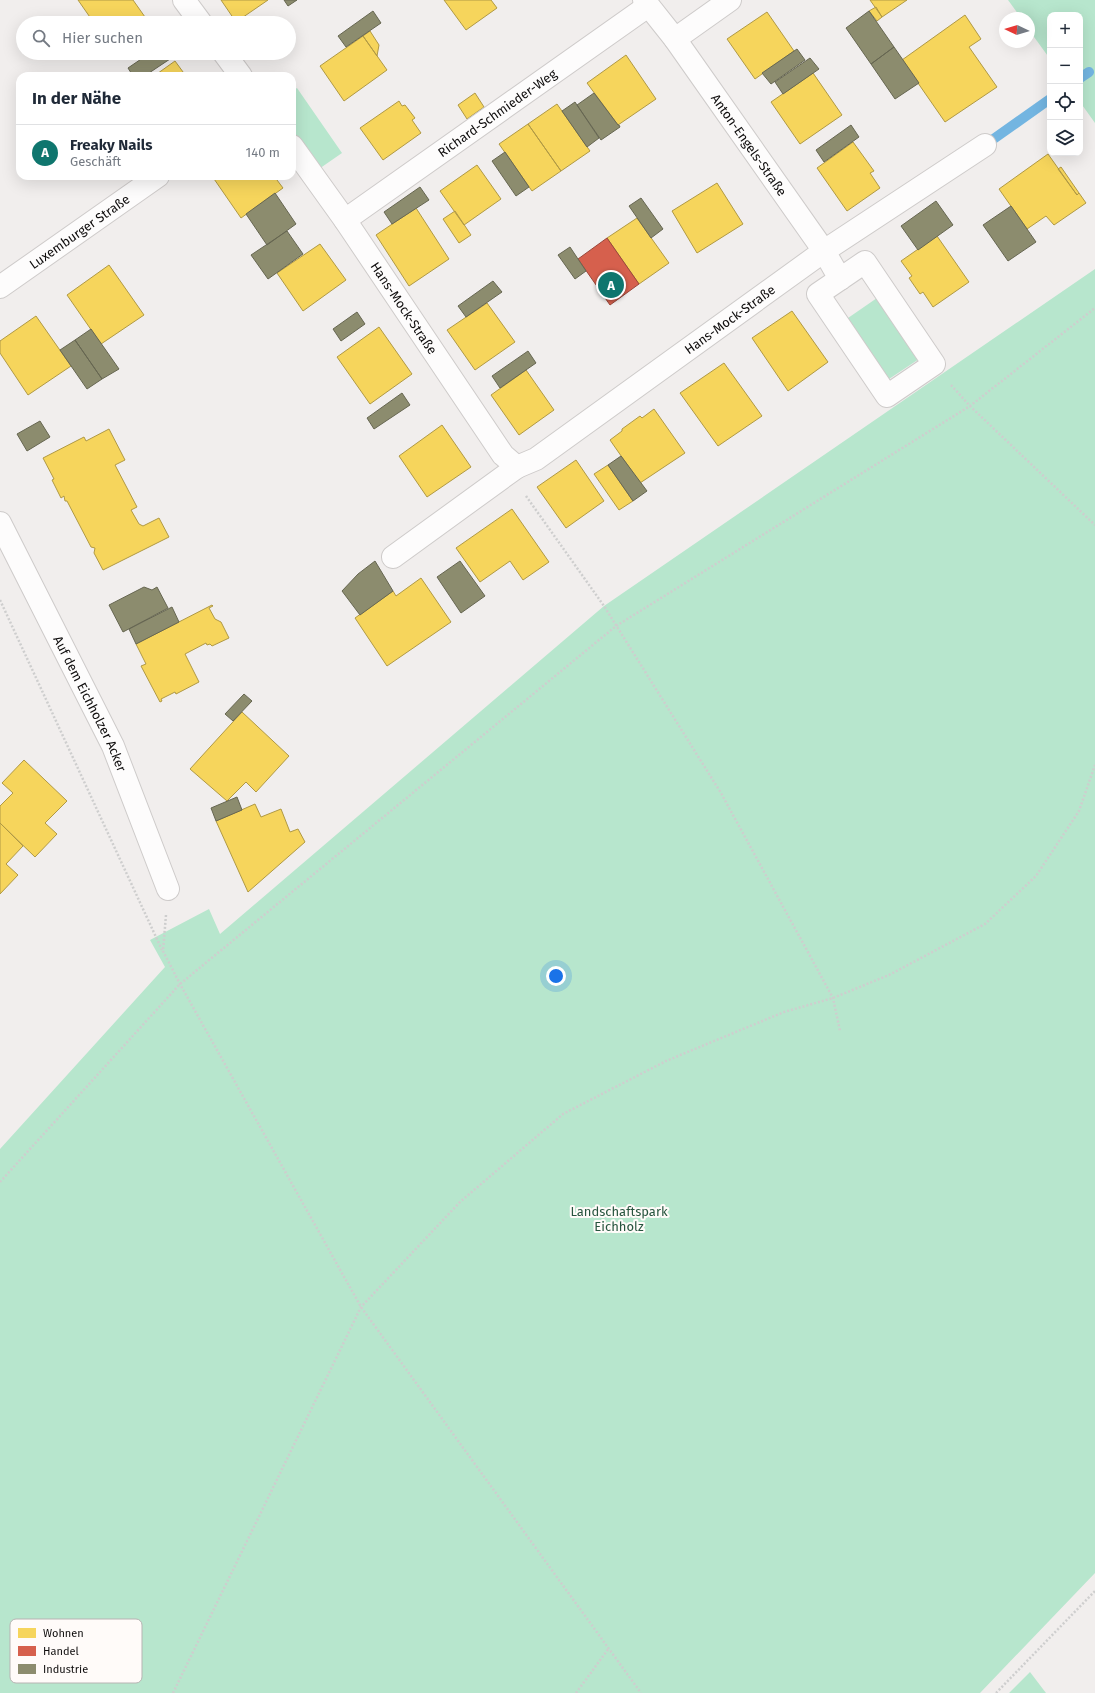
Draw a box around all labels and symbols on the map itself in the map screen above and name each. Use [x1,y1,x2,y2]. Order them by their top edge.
north arrow [999,12,1035,48]
street label: Richard-Schmieder-Weg [435,66,559,160]
street label: Anton-Engels-Straße [708,91,790,198]
street label: Luxemburger Straße [26,191,132,272]
street label: Hans-Mock-Straße [368,259,440,357]
pin: A [598,270,624,300]
street label: Hans-Mock-Straße [681,282,778,357]
street label: Auf dem Eichholzer Acker [51,633,130,774]
your location [546,966,566,986]
park label: Landschaftspark Eichholz [570,1204,668,1234]
legend [10,1619,142,1683]
text: Wohnen [43,1627,84,1640]
text: Handel [43,1645,79,1658]
text: Industrie [43,1663,88,1676]

